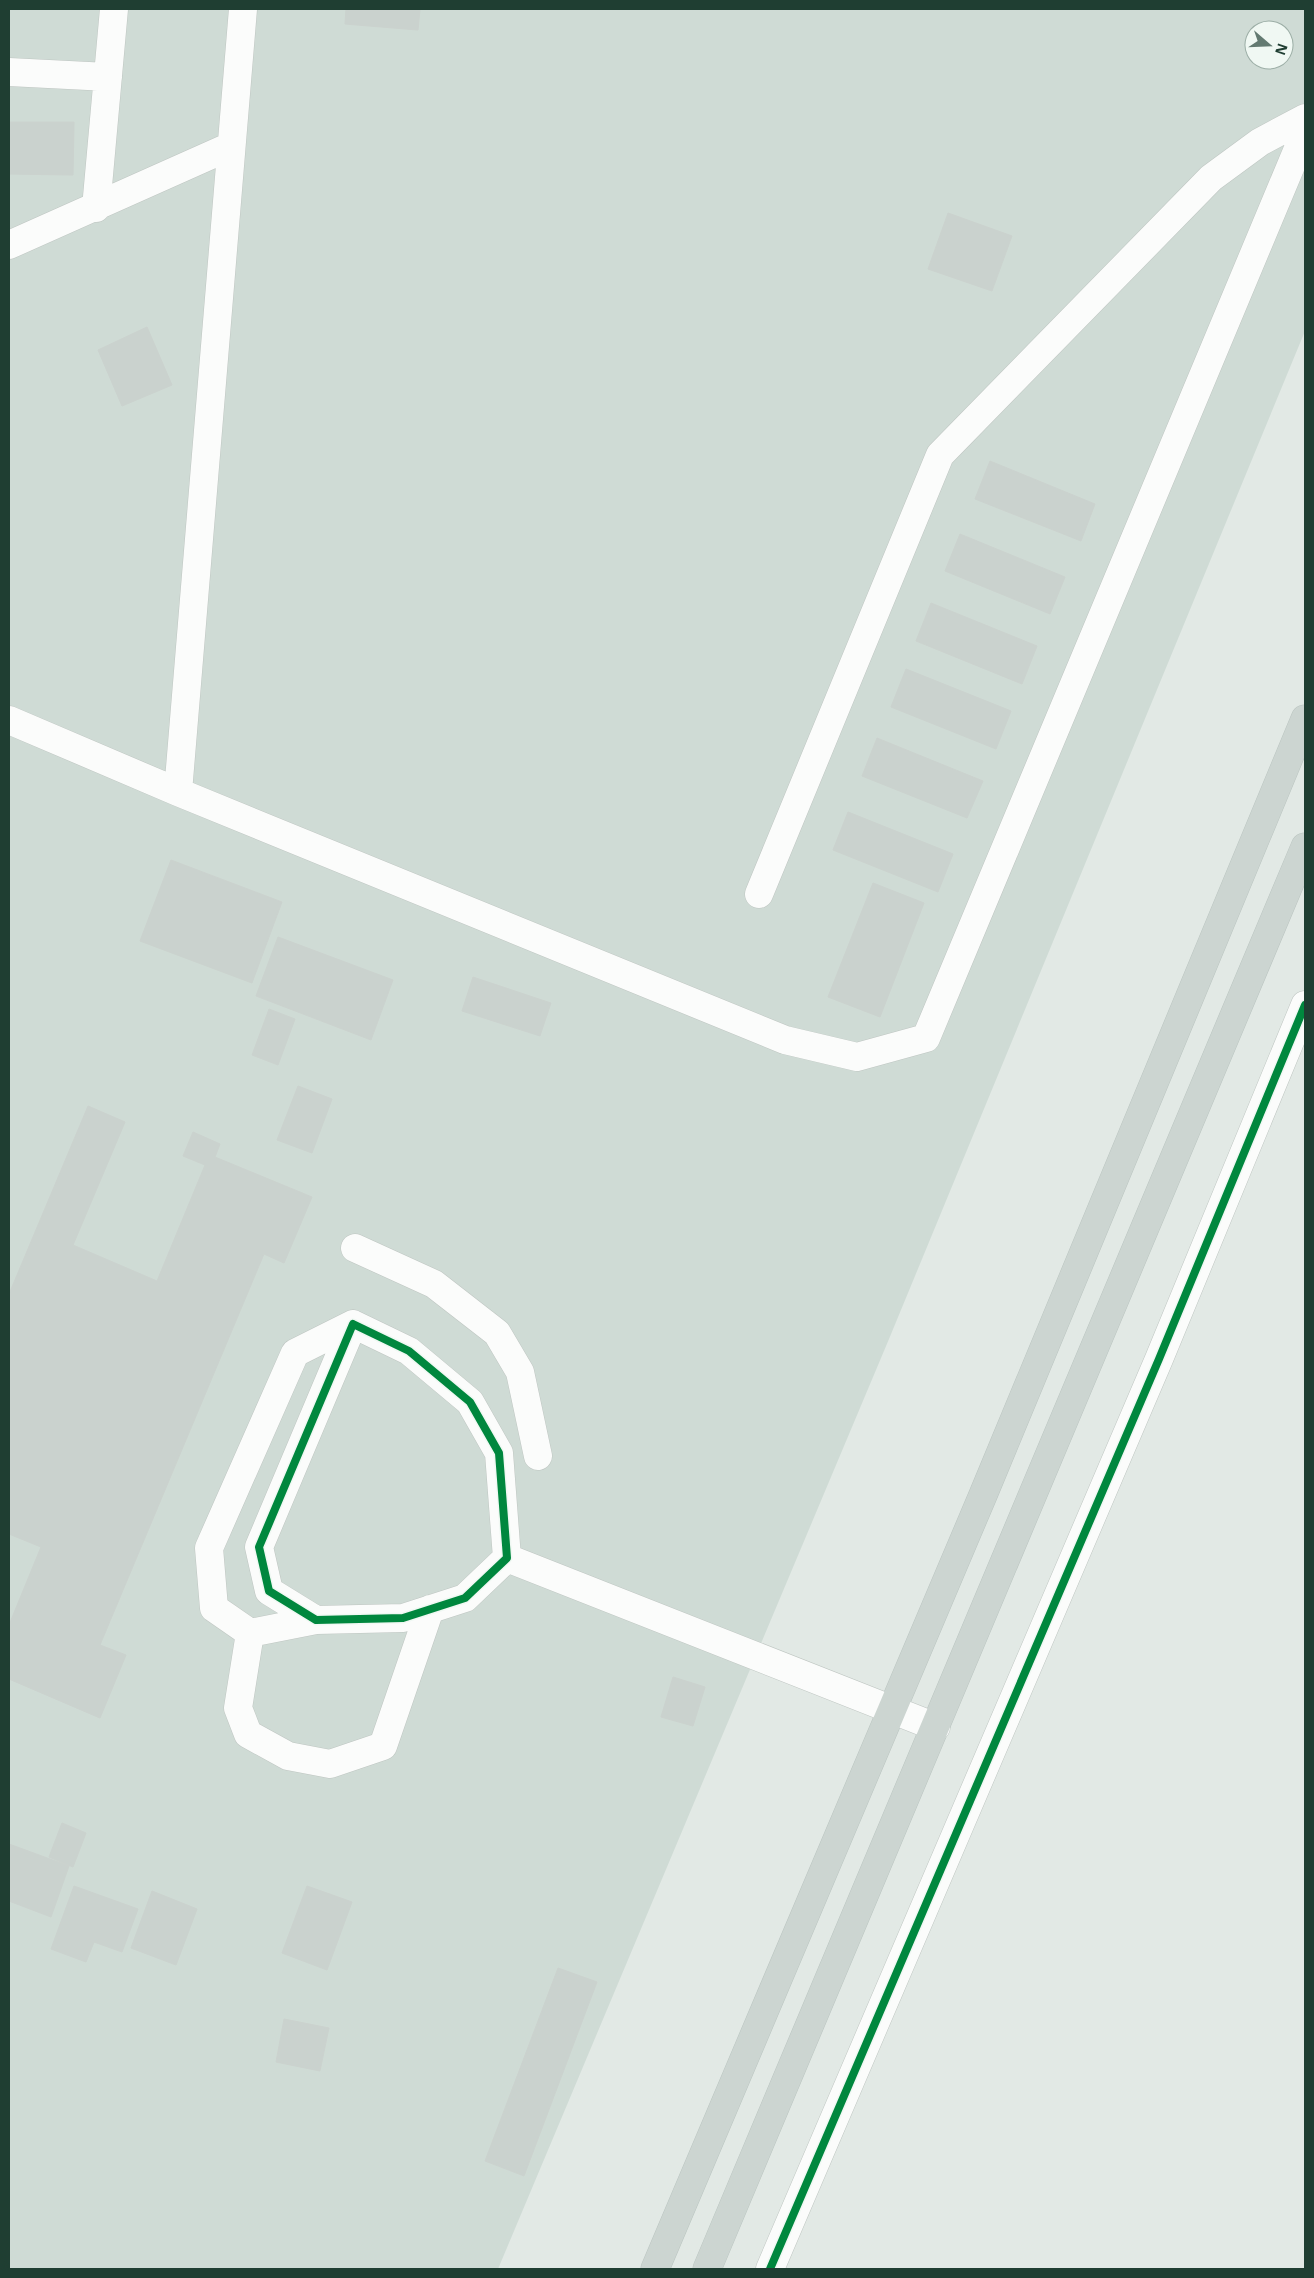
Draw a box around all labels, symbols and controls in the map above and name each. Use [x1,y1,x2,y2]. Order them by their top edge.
north arrow [1244,20,1294,70]
text: N [1271,41,1293,58]

